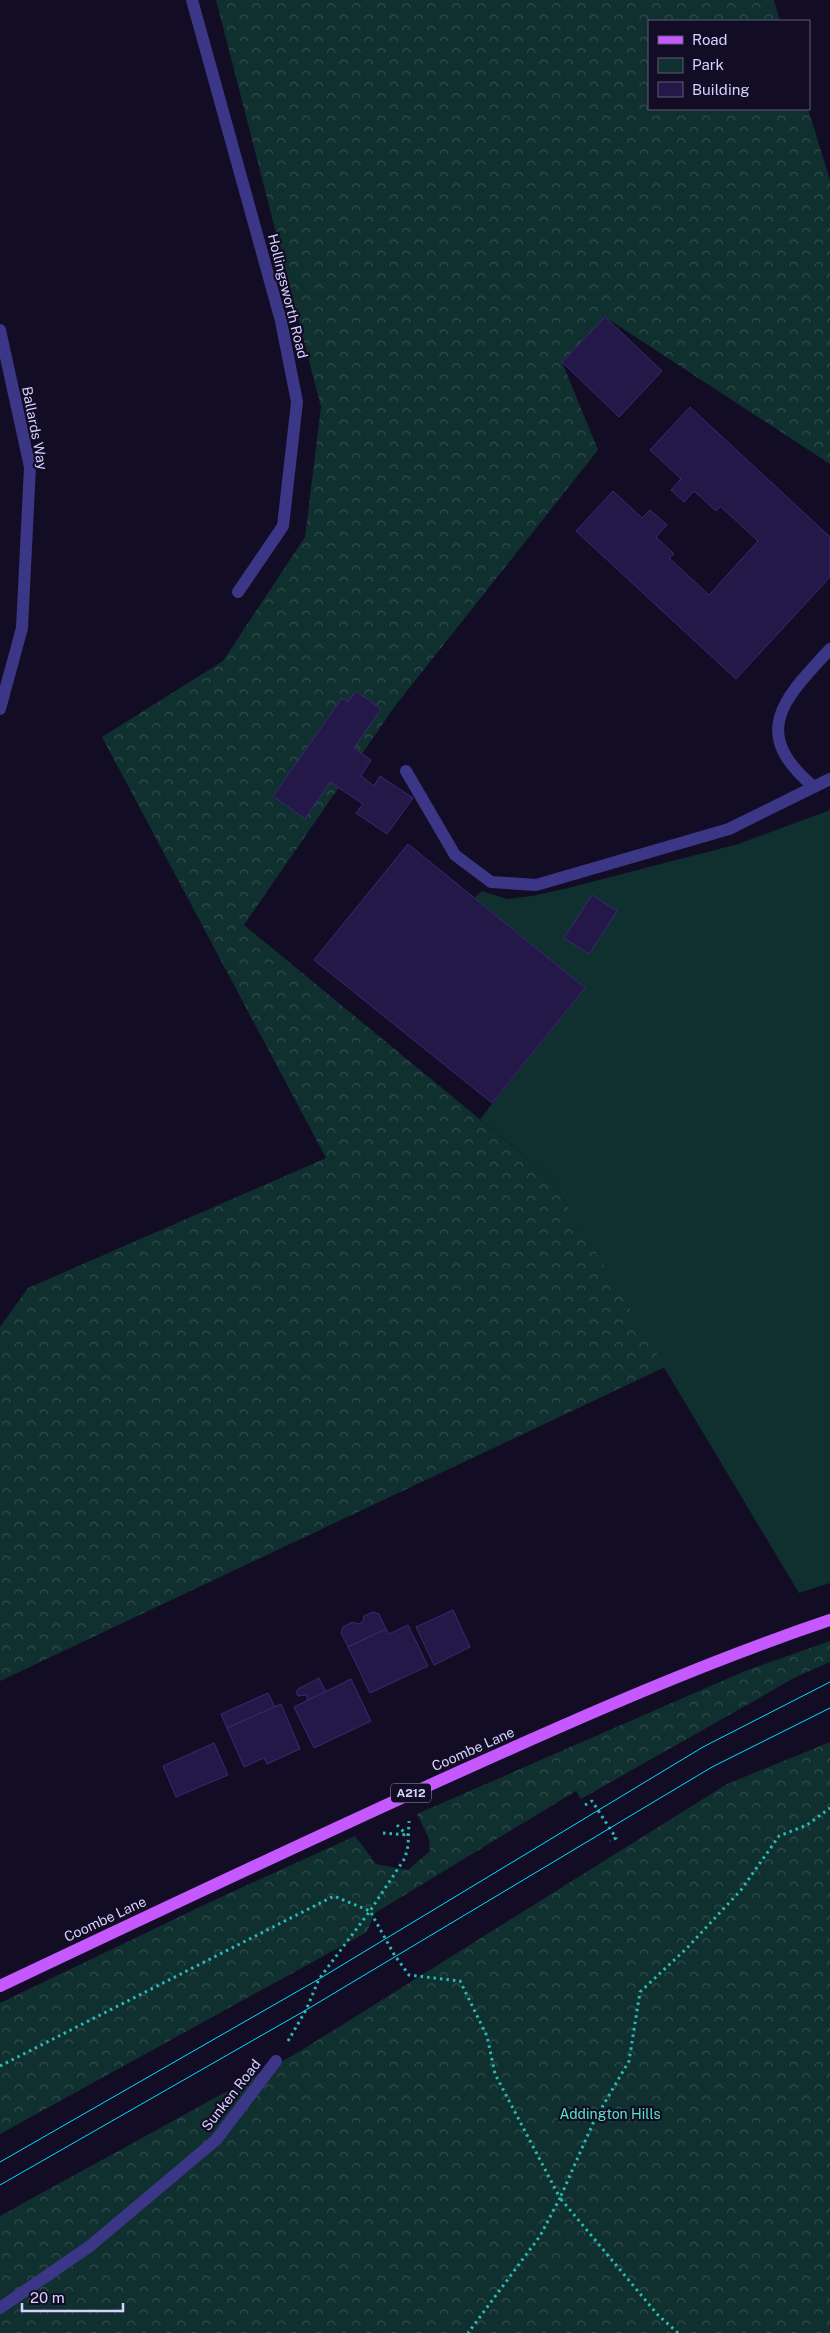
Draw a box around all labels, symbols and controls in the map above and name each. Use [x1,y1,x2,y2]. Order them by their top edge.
legend [648,20,810,110]
text: Road [692,31,728,48]
text: Park [692,56,724,73]
text: Building [692,81,750,98]
street label: Hollingsworth Road [265,232,311,360]
street label: Ballards Way [19,385,51,472]
street label: Coombe Lane [429,1724,517,1774]
road number: A212 [391,1784,431,1802]
street label: Coombe Lane [61,1893,149,1945]
street label: Sunken Road [198,2056,264,2134]
park label: Addington Hills [559,2106,661,2122]
scale bar [22,2280,124,2312]
text: 20 m [30,2289,65,2306]

